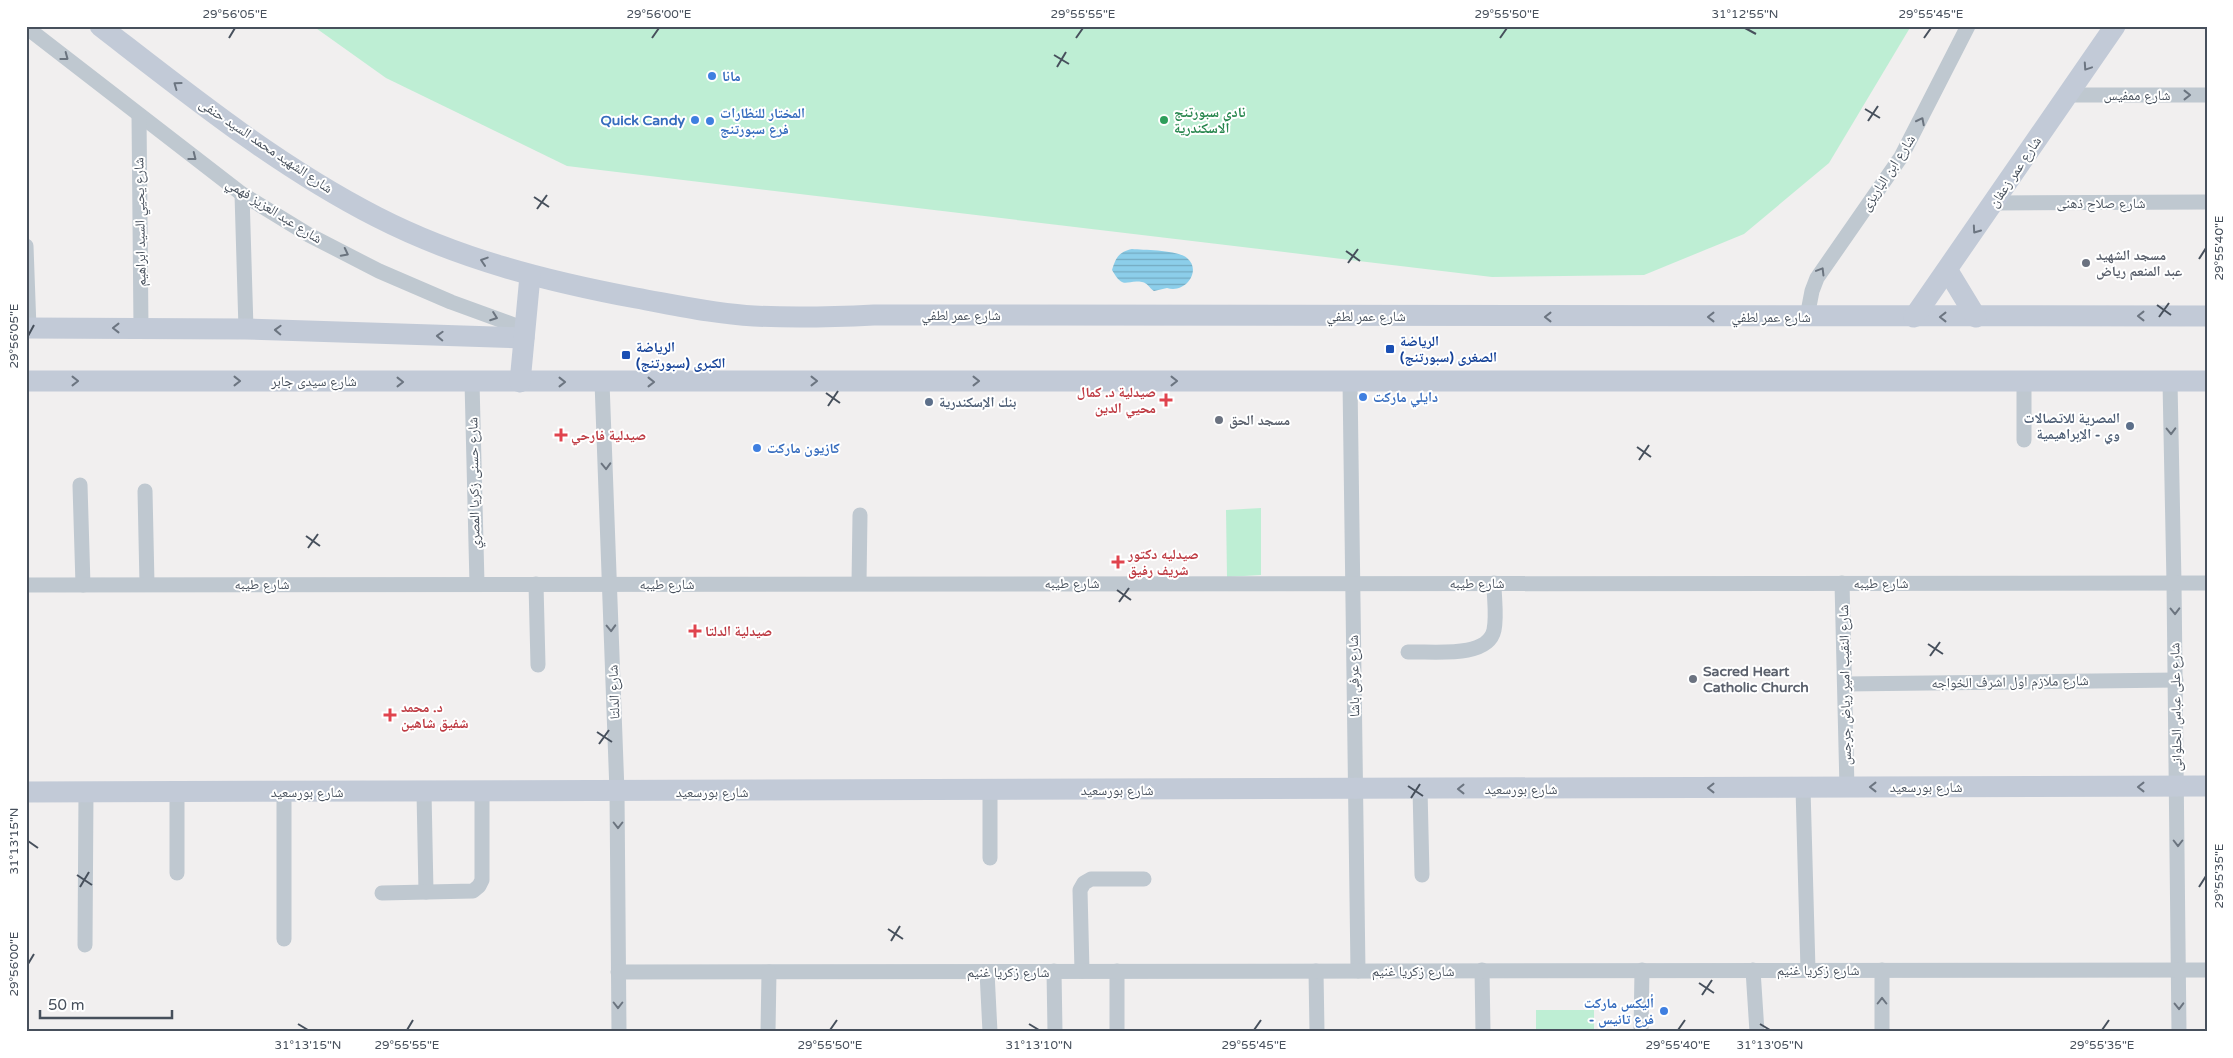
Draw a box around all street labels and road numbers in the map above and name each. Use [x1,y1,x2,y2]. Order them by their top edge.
street label: شارع ممفيس [2103,87,2171,105]
street label: شارع الشهيد محمد السيد حنفى [196,95,336,198]
street label: شارع ابن الباريزى [1857,132,1920,215]
street label: شارع عمر زعفان [1985,133,2046,211]
street label: شارع يحيي السيد ابراهيم [130,157,152,287]
street label: شارع عبد العزيز فهمي [221,175,325,250]
street label: شارع صلاح ذهنى [2057,195,2145,213]
street label: شارع عمر لطفي [921,307,1001,326]
street label: شارع عمر لطفي [1326,308,1406,327]
street label: شارع عمر لطفي [1731,309,1811,328]
street label: شارع سيدى جابر [270,373,357,391]
street label: شارع حسنى زكريا المصري [464,417,486,549]
street label: شارع طيبه [1045,575,1099,593]
street label: شارع طيبه [1450,575,1504,593]
street label: شارع طيبه [1854,575,1908,593]
street label: شارع طيبه [235,576,289,594]
street label: شارع طيبه [640,576,694,594]
street label: شارع النقيب امير رياض جرجس [1835,605,1856,765]
street label: شارع عرفى باشا [1345,635,1364,717]
street label: شارع على عباس الحلوانى [2166,642,2187,772]
street label: شارع الدلتا [605,664,624,720]
street label: شارع ملازم اول اشرف الخواجه [1931,672,2089,693]
street label: شارع بورسعيد [1890,779,1962,797]
street label: شارع بورسعيد [1485,781,1557,799]
street label: شارع بورسعيد [1081,782,1153,800]
street label: شارع بورسعيد [271,784,343,802]
street label: شارع بورسعيد [676,784,748,802]
street label: شارع زكريا غنيم [1777,962,1859,980]
street label: شارع زكريا غنيم [1372,963,1454,981]
street label: شارع زكريا غنيم [967,964,1049,982]

